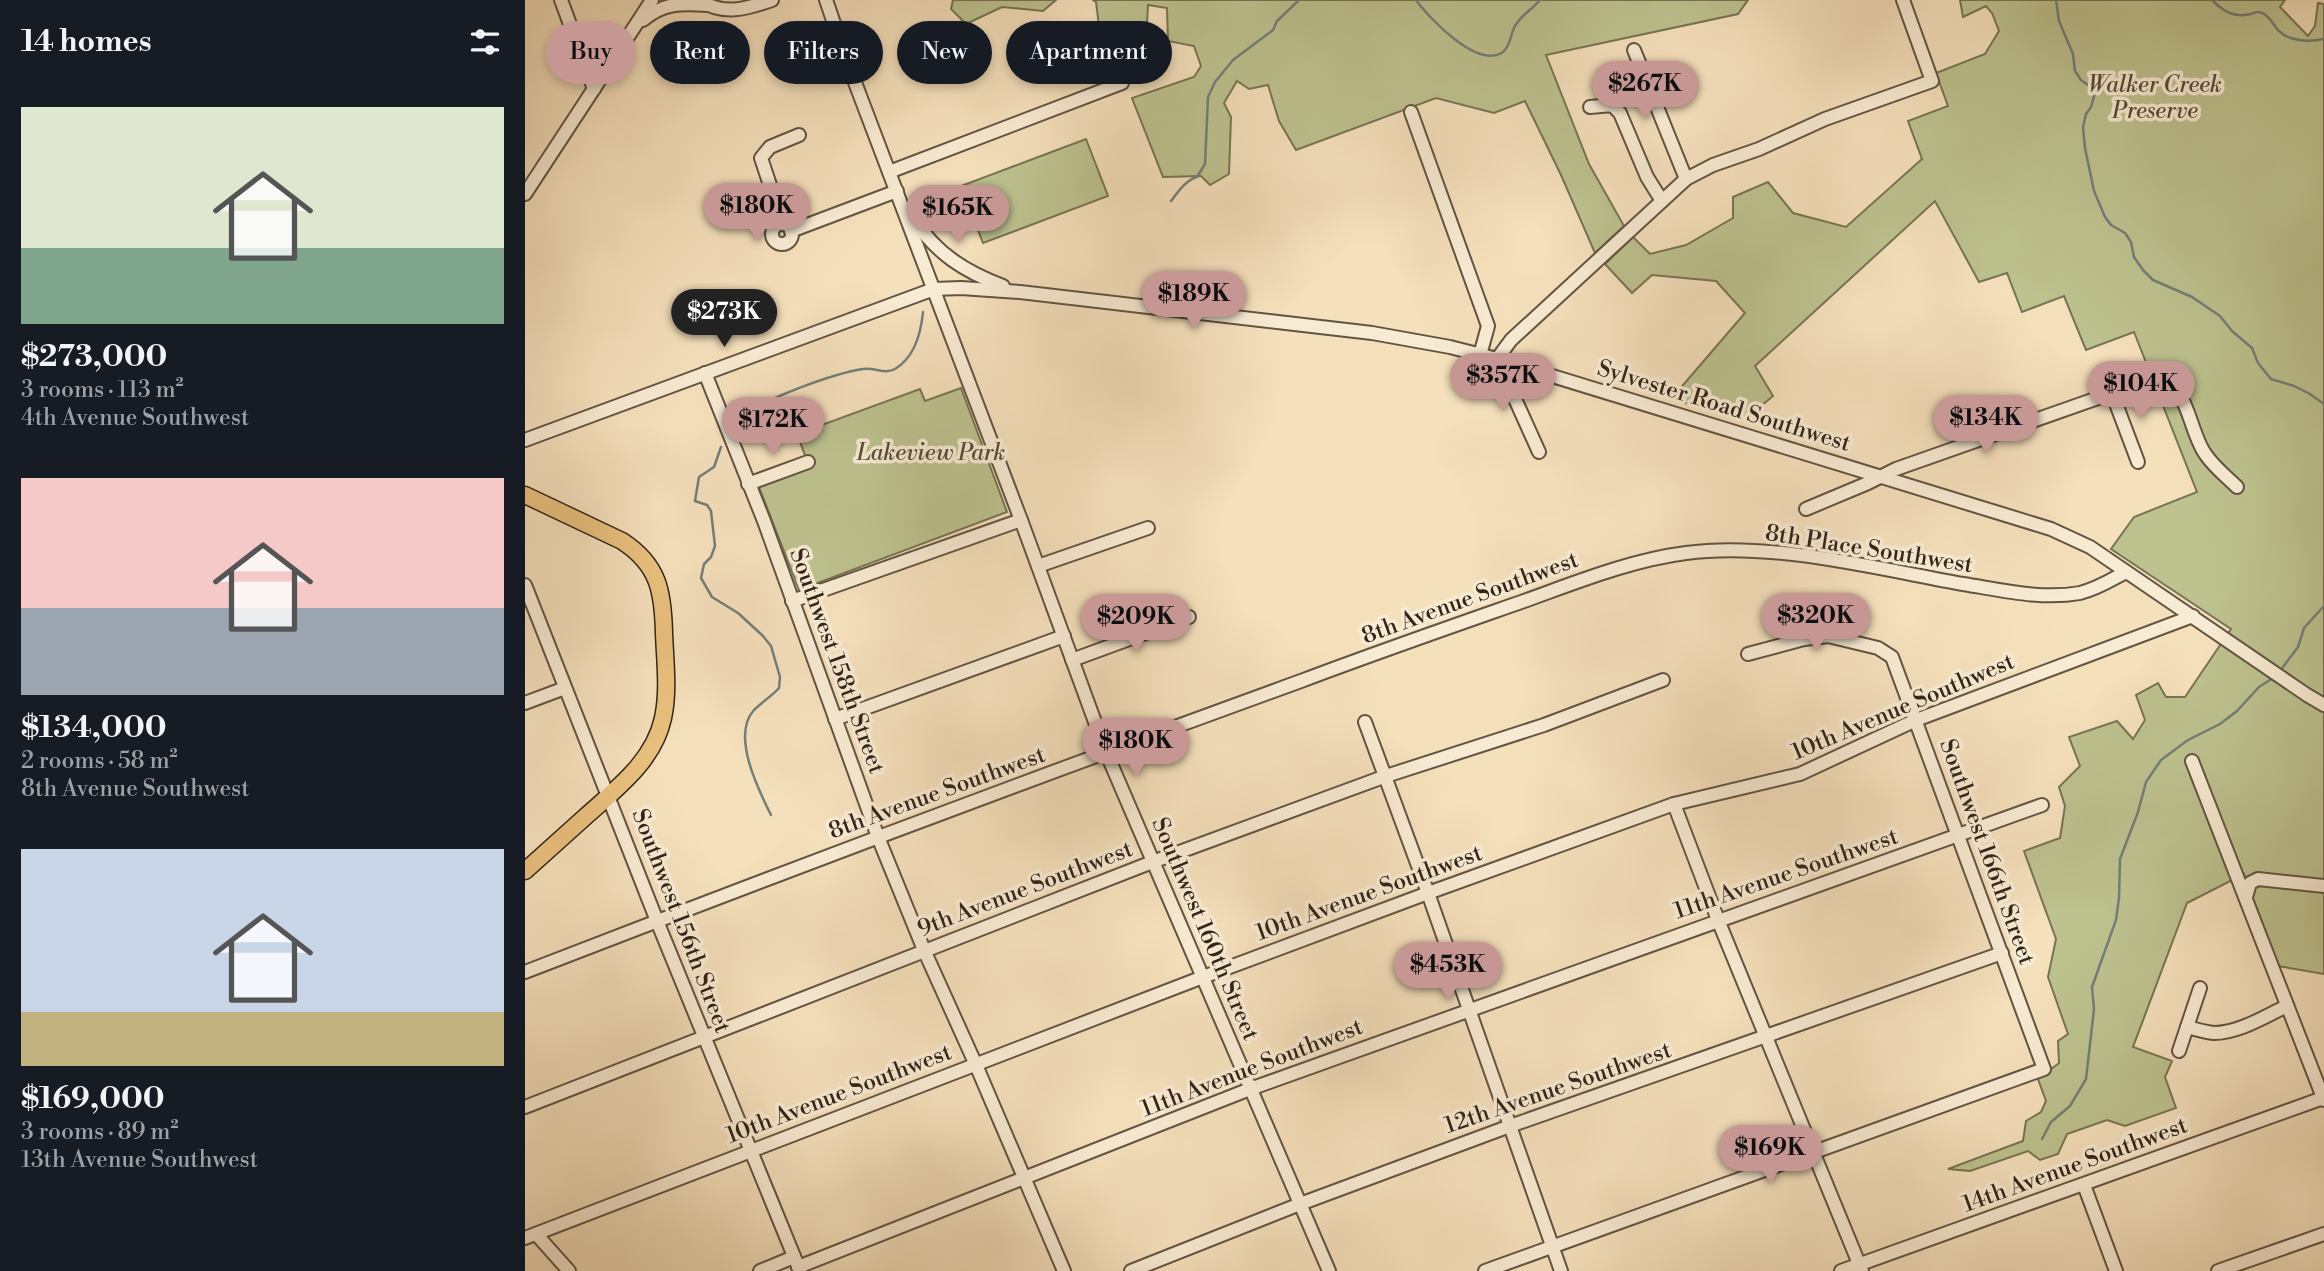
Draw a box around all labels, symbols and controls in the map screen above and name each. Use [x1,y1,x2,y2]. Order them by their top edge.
chip: Buy [546,21,636,84]
chip: Rent [650,21,750,84]
chip: Filters [764,21,883,84]
chip: New [897,21,992,84]
chip: Apartment [1006,21,1172,84]
text: 14 homes [21,23,152,61]
icon: filters [466,23,504,61]
pin: $267K [1596,61,1694,121]
text: $267K [1608,70,1682,98]
park label: Walker Creek Preserve [2088,71,2222,125]
icon: home [200,153,326,279]
pin: $180K [708,184,806,243]
pin: $165K [909,186,1007,245]
text: $180K [720,192,794,220]
text: $165K [922,194,994,222]
pin: $189K [1145,272,1243,331]
text: $189K [1158,280,1230,308]
pin: $273K [675,290,773,349]
text: $273K [687,298,761,326]
text: $273,000 [21,338,167,376]
pin: $357K [1454,354,1552,413]
street label: Sylvester Road Southwest [1594,354,1854,458]
text: $357K [1466,362,1540,390]
pin: $104K [2092,362,2190,421]
text: $104K [2104,370,2178,398]
text: 3 rooms · 113 m² [21,376,184,404]
pin: $134K [1937,396,2035,455]
pin: $172K [724,398,822,457]
text: 4th Avenue Southwest [21,404,249,432]
text: $134K [1950,404,2022,432]
text: $172K [738,406,808,434]
park label: Lakeview Park [856,439,1005,467]
street label: 8th Place Southwest [1763,519,1975,579]
icon: home [200,524,326,650]
street label: Southwest 158th Street [783,545,891,777]
street label: 8th Avenue Southwest [1358,546,1582,650]
pin: $209K [1087,594,1185,654]
pin: $320K [1767,594,1865,653]
text: $320K [1777,602,1855,630]
text: $209K [1097,603,1175,631]
street label: 10th Avenue Southwest [1788,647,2018,767]
text: $134,000 [21,709,167,747]
pin: $180K [1087,718,1185,778]
text: $180K [1099,727,1173,755]
street label: Southwest 166th Street [1933,735,2041,969]
street label: 8th Avenue Southwest [825,741,1049,845]
text: 2 rooms · 58 m² [21,747,178,775]
text: 8th Avenue Southwest [21,775,249,803]
street label: Southwest 156th Street [625,805,737,1037]
street label: Southwest 160th Street [1145,813,1265,1045]
street label: 11th Avenue Southwest [1670,823,1902,925]
street label: 9th Avenue Southwest [913,835,1137,943]
street label: 10th Avenue Southwest [1252,839,1486,947]
icon: home [200,895,326,1021]
pin: $453K [1399,942,1497,1002]
text: $453K [1410,951,1486,979]
street label: 11th Avenue Southwest [1137,1013,1367,1123]
street label: 12th Avenue Southwest [1441,1036,1675,1140]
street label: 10th Avenue Southwest [723,1038,955,1150]
text: $169,000 [21,1080,165,1118]
street label: 14th Avenue Southwest [1959,1111,2191,1219]
text: 3 rooms · 89 m² [21,1118,178,1146]
pin: $169K [1721,1126,1819,1185]
text: $169K [1734,1134,1806,1162]
text: 13th Avenue Southwest [21,1146,258,1174]

